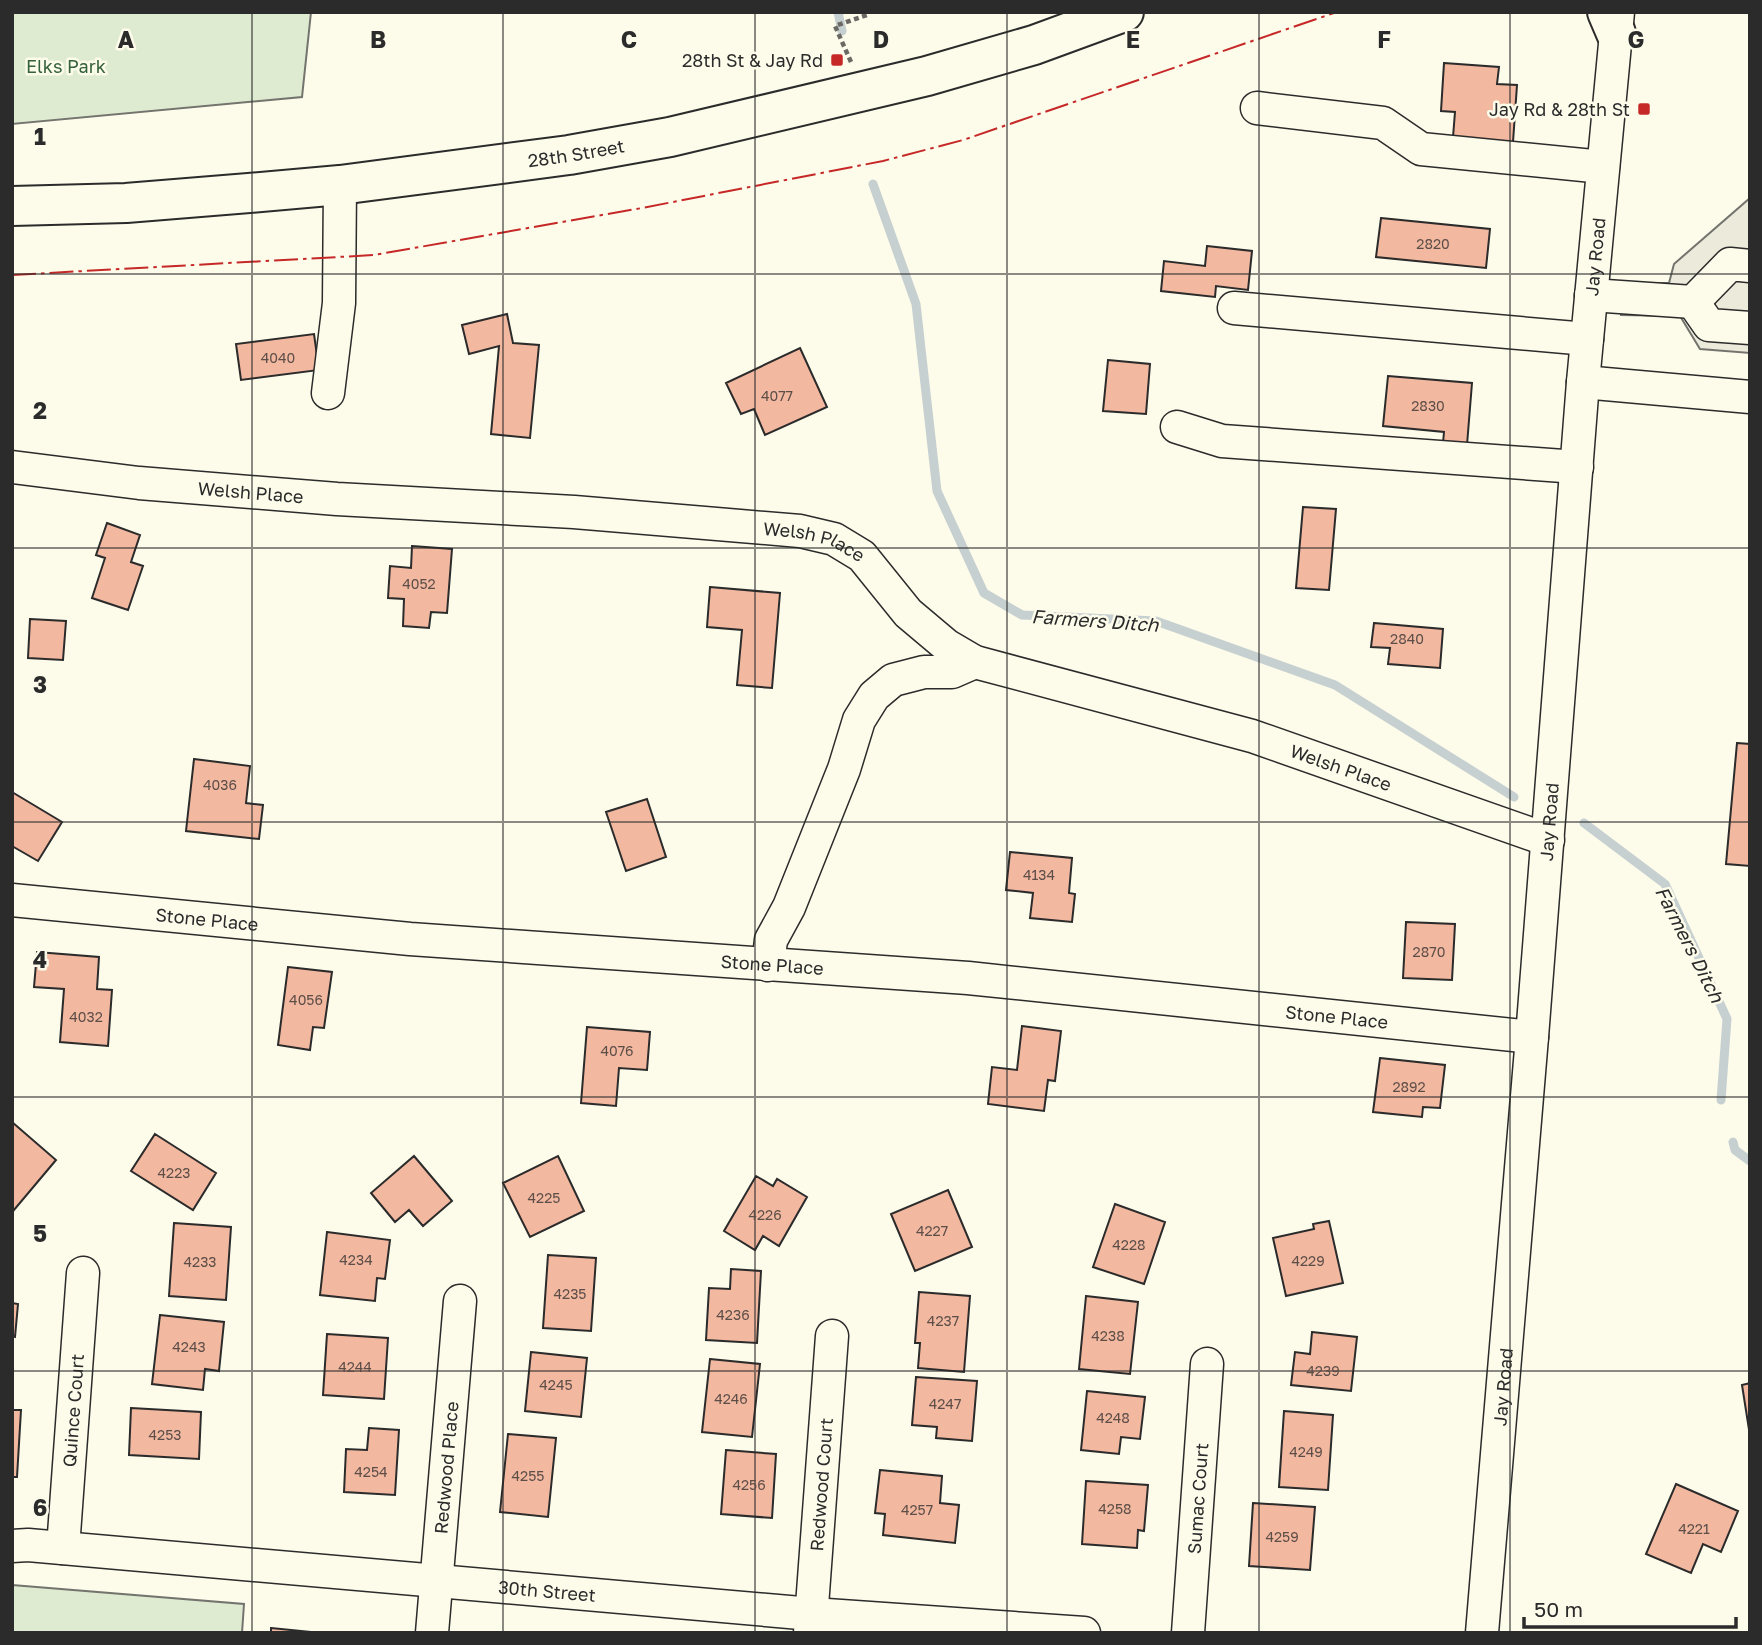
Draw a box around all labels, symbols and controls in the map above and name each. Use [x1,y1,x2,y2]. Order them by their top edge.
text: A [118,25,135,53]
text: B [370,25,386,53]
text: C [621,25,637,53]
text: D [873,25,889,53]
text: E [1126,25,1140,53]
text: F [1377,25,1391,53]
text: G [1628,25,1644,53]
place label: 28th St & Jay Rd [682,49,823,71]
marker: 28th St & Jay Rd [829,52,845,68]
park label: Elks Park [26,55,106,77]
place label: Jay Rd & 28th St [1489,98,1630,120]
marker: Jay Rd & 28th St [1636,101,1652,117]
text: 1 [34,122,46,150]
street label: 28th Street [526,134,626,171]
street label: Jay Road [1580,217,1610,297]
house number: 2820 [1416,235,1450,252]
house number: 4040 [261,349,295,366]
house number: 4077 [761,387,793,404]
text: 2 [33,396,47,424]
house number: 2830 [1411,397,1445,414]
street label: Welsh Place [197,477,304,507]
street label: Welsh Place [762,517,869,566]
house number: 4052 [402,575,436,592]
water label: Farmers Ditch [1031,604,1161,636]
house number: 2840 [1390,630,1424,647]
text: 3 [33,670,47,698]
street label: Welsh Place [1287,739,1395,795]
house number: 4036 [203,776,237,793]
street label: Jay Road [1535,782,1563,862]
house number: 4134 [1023,866,1055,883]
water label: Farmers Ditch [1651,882,1730,1007]
street label: Stone Place [155,903,260,935]
house number: 2870 [1413,943,1445,960]
text: 4 [33,945,47,973]
street label: Stone Place [720,950,824,979]
house number: 4056 [289,991,323,1008]
street label: Stone Place [1284,1000,1389,1033]
house number: 4032 [69,1008,103,1025]
house number: 4076 [600,1042,634,1059]
house number: 2892 [1392,1078,1426,1095]
house number: 4223 [158,1164,190,1181]
house number: 4225 [528,1189,560,1206]
house number: 4226 [748,1206,782,1223]
text: 5 [33,1219,47,1247]
house number: 4227 [916,1222,948,1239]
house number: 4228 [1112,1236,1146,1253]
house number: 4234 [339,1251,373,1268]
house number: 4229 [1291,1252,1325,1269]
house number: 4233 [183,1253,217,1270]
house number: 4235 [554,1285,586,1302]
house number: 4236 [716,1306,750,1323]
house number: 4237 [927,1312,959,1329]
house number: 4238 [1091,1327,1125,1344]
house number: 4243 [172,1338,206,1355]
street label: Jay Road [1488,1347,1517,1427]
street label: Quince Court [58,1353,88,1468]
house number: 4244 [338,1358,372,1375]
house number: 4239 [1306,1362,1340,1379]
house number: 4245 [539,1376,573,1393]
house number: 4246 [714,1390,748,1407]
house number: 4247 [929,1395,961,1412]
street label: Redwood Place [429,1400,463,1535]
house number: 4248 [1096,1409,1130,1426]
street label: Redwood Court [805,1417,837,1552]
house number: 4253 [149,1426,181,1443]
street label: Sumac Court [1183,1442,1212,1555]
house number: 4249 [1289,1443,1323,1460]
house number: 4254 [354,1463,388,1480]
house number: 4255 [512,1467,544,1484]
house number: 4256 [732,1476,766,1493]
text: 6 [33,1493,47,1521]
house number: 4258 [1098,1500,1132,1517]
house number: 4257 [901,1501,933,1518]
house number: 4221 [1678,1520,1710,1537]
house number: 4259 [1265,1528,1299,1545]
street label: 30th Street [497,1575,597,1606]
scale bar [1524,1586,1736,1630]
text: 50 m [1534,1596,1583,1622]

